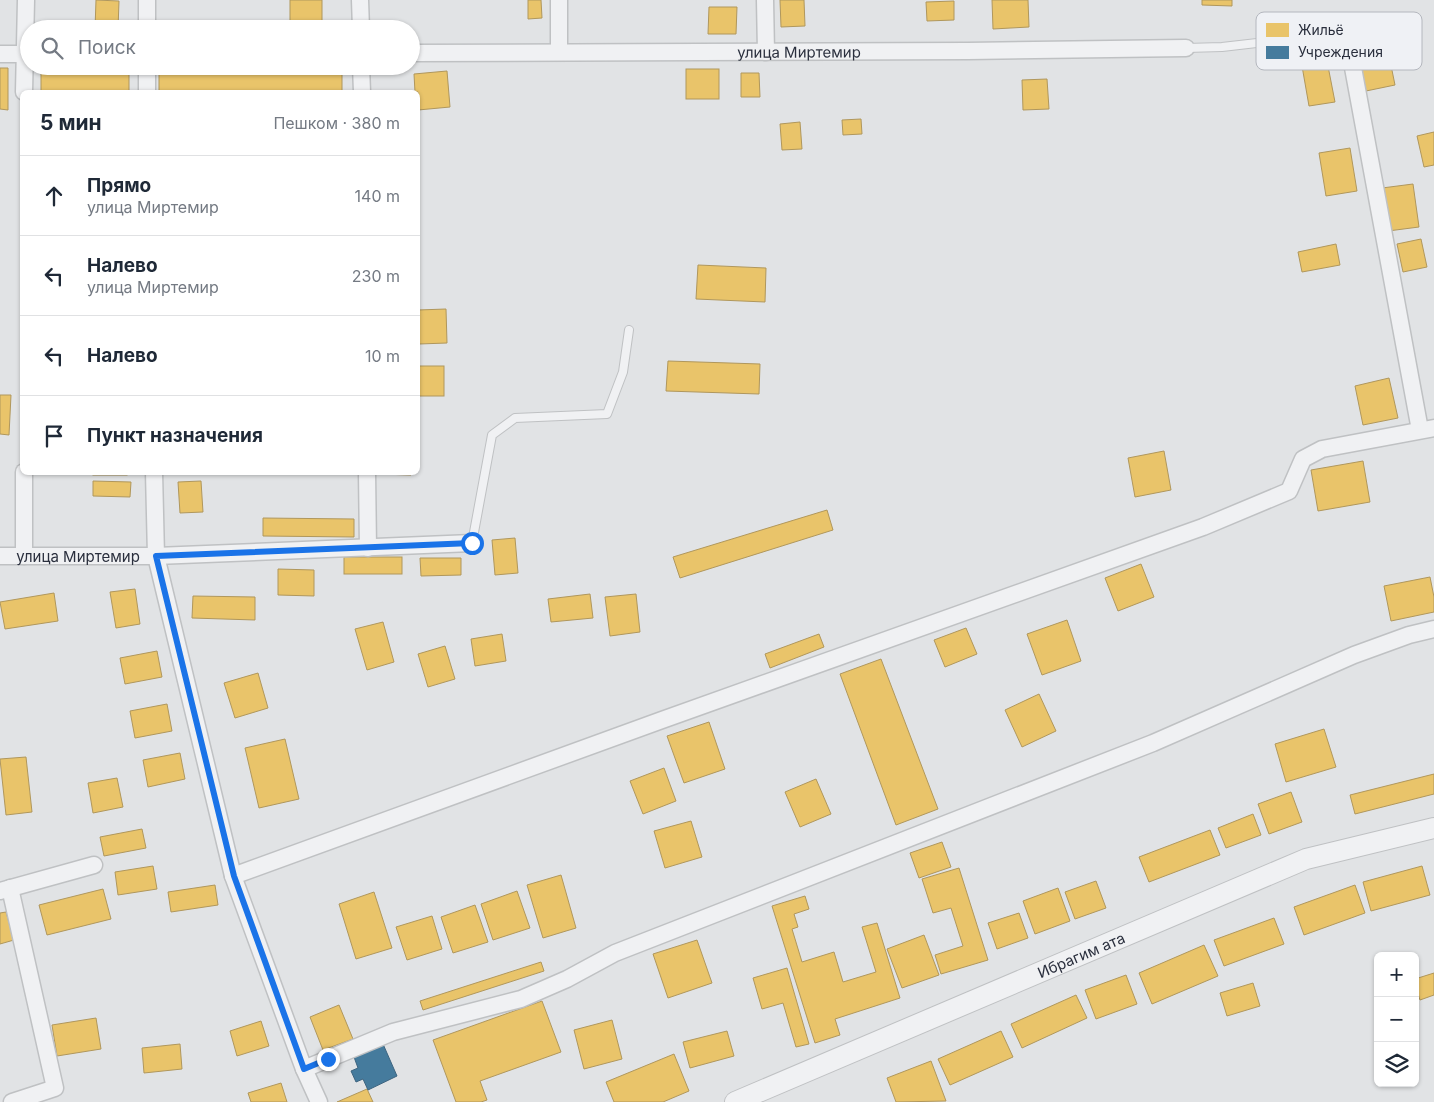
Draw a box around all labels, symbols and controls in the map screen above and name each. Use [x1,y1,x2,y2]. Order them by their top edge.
legend [1256,12,1422,70]
search box [20,20,420,75]
text: Жильё [1298,21,1344,38]
icon: search [38,34,66,62]
text: Поиск [78,36,136,59]
street label: улица Миртемир [737,42,861,61]
text: Учреждения [1298,43,1383,60]
text: 5 мин [40,110,102,135]
text: Пешком · 380 m [273,113,400,133]
text: Прямо [87,174,151,197]
icon: ahead [40,182,68,210]
text: 140 m [355,186,400,206]
text: улица Миртемир [87,197,219,217]
text: Налево [87,254,158,277]
icon: left [40,262,68,290]
text: 230 m [352,266,400,286]
text: улица Миртемир [87,277,219,297]
icon: left [40,342,68,370]
text: Налево [87,344,158,367]
text: 10 m [365,346,400,366]
icon: arrive [40,422,68,450]
text: Пункт назначения [87,424,263,447]
route start [461,532,484,555]
street label: улица Миртемир [16,547,140,566]
street label: Ибрагим ата [1034,928,1128,982]
map controls [1374,952,1419,1087]
button: + [1374,952,1419,997]
button: − [1374,997,1419,1042]
button: layers [1374,1042,1419,1087]
route end [317,1048,340,1071]

